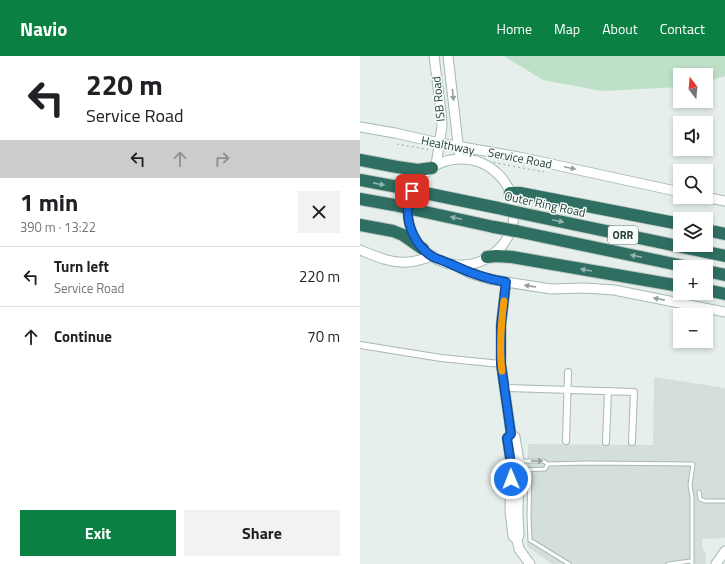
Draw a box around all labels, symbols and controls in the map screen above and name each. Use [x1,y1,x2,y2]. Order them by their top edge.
text: Navio [20,14,67,43]
text: Home [497,18,532,39]
text: Map [554,18,580,39]
text: About [602,18,638,39]
text: Contact [660,18,705,39]
text: 220 m [86,63,163,106]
north arrow [673,68,713,108]
map controls [673,68,713,348]
icon: left [20,72,72,124]
street label: ISB Road [426,75,450,123]
one-way arrow [449,89,456,101]
text: Service Road [86,102,183,129]
button: sound [673,116,713,156]
street label: Healthway [420,130,477,160]
street label: Service Road [486,142,554,174]
icon: left [127,148,149,170]
icon: ahead [169,148,191,170]
icon: right [211,148,233,170]
button: search [673,164,713,204]
one-way arrow [564,166,577,172]
pin [395,174,429,208]
icon: arrive [401,180,423,202]
one-way arrow [373,181,385,187]
text: 1 min [20,184,78,220]
street label: Outer Ring Road [503,186,587,222]
button: close [298,191,340,233]
button: layers [673,212,713,252]
one-way arrow [450,215,462,221]
text: 390 m · 13:22 [20,217,96,237]
one-way arrow [552,218,564,224]
road number: ORR [608,226,638,244]
one-way arrow [630,253,642,259]
text: Turn left [54,255,109,278]
button: + [673,260,713,300]
text: 220 m [299,265,340,288]
icon: left [20,266,42,288]
one-way arrow [580,267,592,273]
text: Service Road [54,278,124,298]
one-way arrow [524,283,536,289]
one-way arrow [653,296,665,302]
button: − [673,308,713,348]
text: Continue [54,325,112,348]
text: 70 m [307,325,340,348]
icon: ahead [20,326,42,348]
position arrow [490,458,532,500]
one-way arrow [531,458,544,464]
button: Exit [20,510,176,556]
button: Share [184,510,340,556]

